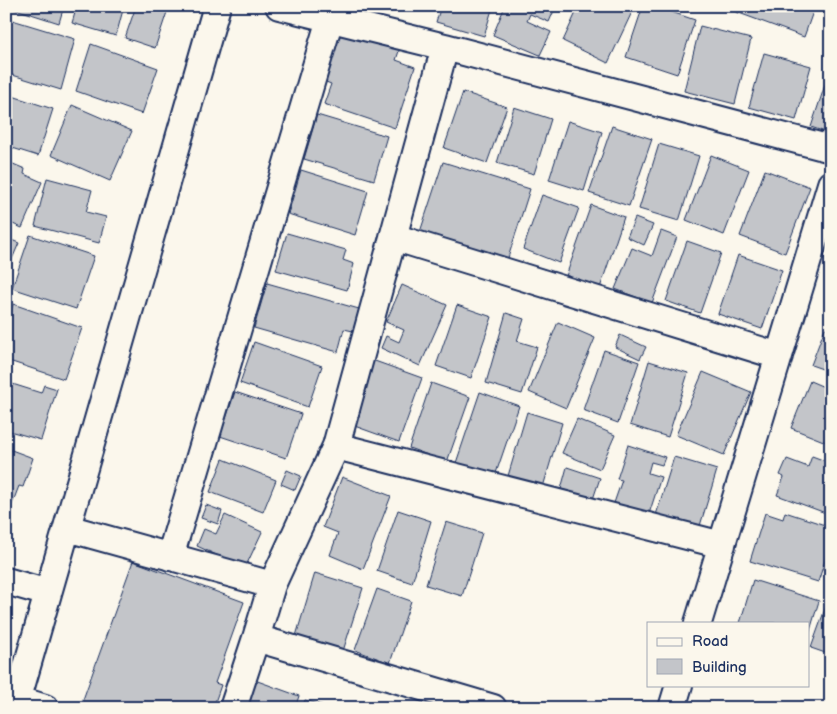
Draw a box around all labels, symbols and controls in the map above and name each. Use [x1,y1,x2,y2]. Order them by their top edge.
legend [647,622,810,686]
text: Road [692,632,728,651]
text: Building [692,658,747,677]

